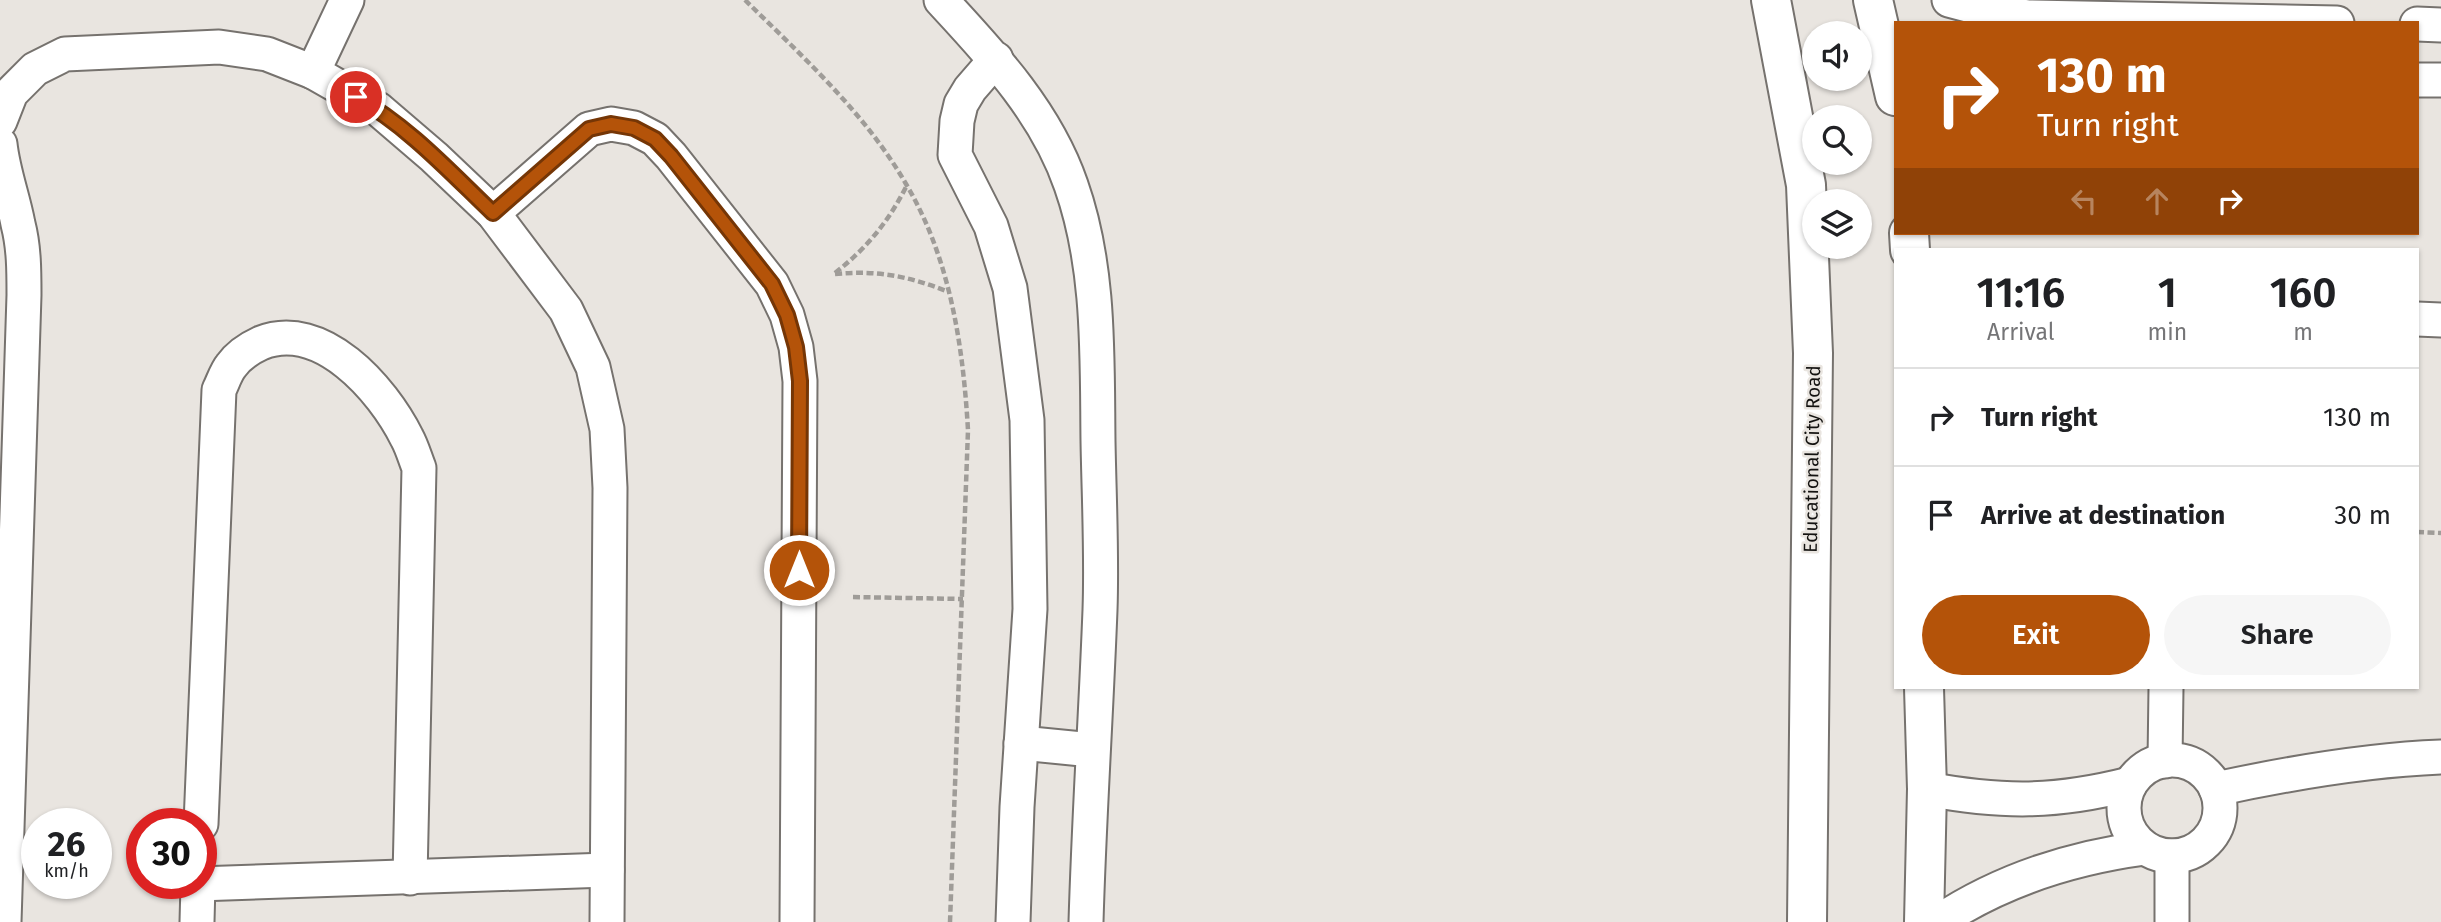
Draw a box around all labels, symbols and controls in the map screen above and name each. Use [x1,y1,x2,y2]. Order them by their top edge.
map controls [1802,21,1872,259]
button: sound [1802,21,1872,91]
text: 130 m [2037,46,2167,105]
icon: right [1922,49,2013,140]
pin [326,67,386,127]
icon: arrive [337,78,375,116]
button: search [1802,105,1872,175]
text: Turn right [2037,106,2179,144]
icon: left [2065,182,2103,220]
icon: ahead [2138,182,2176,220]
icon: right [2211,182,2249,220]
button: layers [1802,189,1872,259]
text: 11:16 [1976,268,2065,318]
text: 1 [2158,268,2177,318]
text: 160 [2270,268,2337,318]
text: Arrival [1987,318,2054,346]
text: min [2148,318,2187,346]
text: m [2293,318,2313,346]
street label: Educational City Road [1799,365,1825,553]
icon: right [1922,398,1960,436]
text: Turn right [1981,402,2098,433]
text: 130 m [2323,402,2391,433]
icon: arrive [1922,496,1960,534]
text: Arrive at destination [1981,500,2225,531]
text: 30 m [2334,500,2391,531]
position arrow [762,533,836,607]
button: Exit [1922,595,2150,675]
button: Share [2164,595,2391,675]
speed limit sign: 30 [126,808,217,899]
text: 26 [48,823,85,865]
text: km/h [44,860,89,882]

